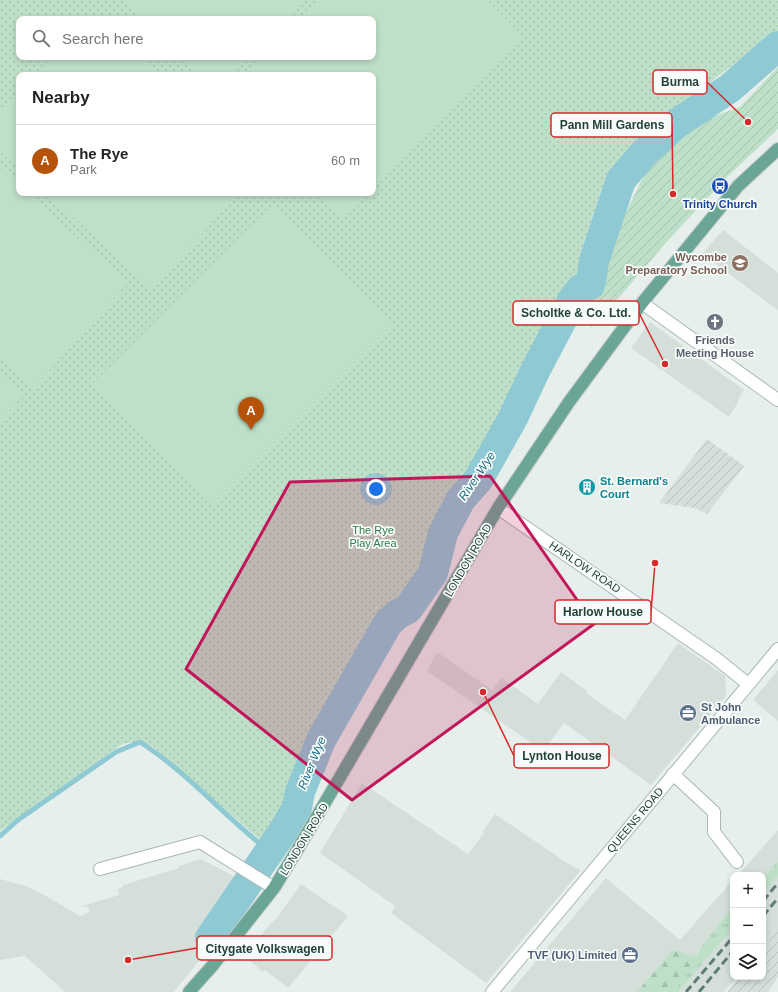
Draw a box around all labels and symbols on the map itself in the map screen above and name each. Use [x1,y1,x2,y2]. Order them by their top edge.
callout: Burma [653,70,707,94]
text: Burma [661,75,699,89]
callout: Pann Mill Gardens [551,113,672,137]
text: Pann Mill Gardens [560,118,665,132]
bus stop icon: Trinity Church [710,176,730,196]
place label: Trinity Church [683,198,758,210]
place label: Wycombe Preparatory School [626,251,727,276]
school or university icon: Wycombe Preparatory School [730,253,750,273]
callout: Scholtke & Co. Ltd. [513,301,639,325]
text: Scholtke & Co. Ltd. [521,306,631,320]
church icon: Friends Meeting House [705,312,725,332]
place label: Friends Meeting House [676,334,754,359]
pin: A [238,397,264,430]
water label: River Wye [456,449,498,503]
place label: St. Bernard's Court [600,475,668,500]
building icon: St. Bernard's Court [577,477,597,497]
your location [366,479,386,499]
street label: LONDON ROAD [442,521,494,598]
park label: The Rye Play Area [349,524,397,549]
street label: HARLOW ROAD [547,539,623,595]
callout: Harlow House [555,600,651,624]
text: Harlow House [563,605,643,619]
place label: St John Ambulance [701,701,760,726]
office icon: St John Ambulance [678,703,698,723]
water label: River Wye [295,734,329,791]
callout: Lynton House [514,744,609,768]
text: Lynton House [522,749,602,763]
street label: QUEENS ROAD [604,785,666,855]
street label: LONDON ROAD [278,801,330,877]
callout: Citygate Volkswagen [197,936,332,960]
text: Citygate Volkswagen [205,942,325,956]
office icon: TVF (UK) Limited [620,945,640,965]
place label: TVF (UK) Limited [528,949,617,961]

